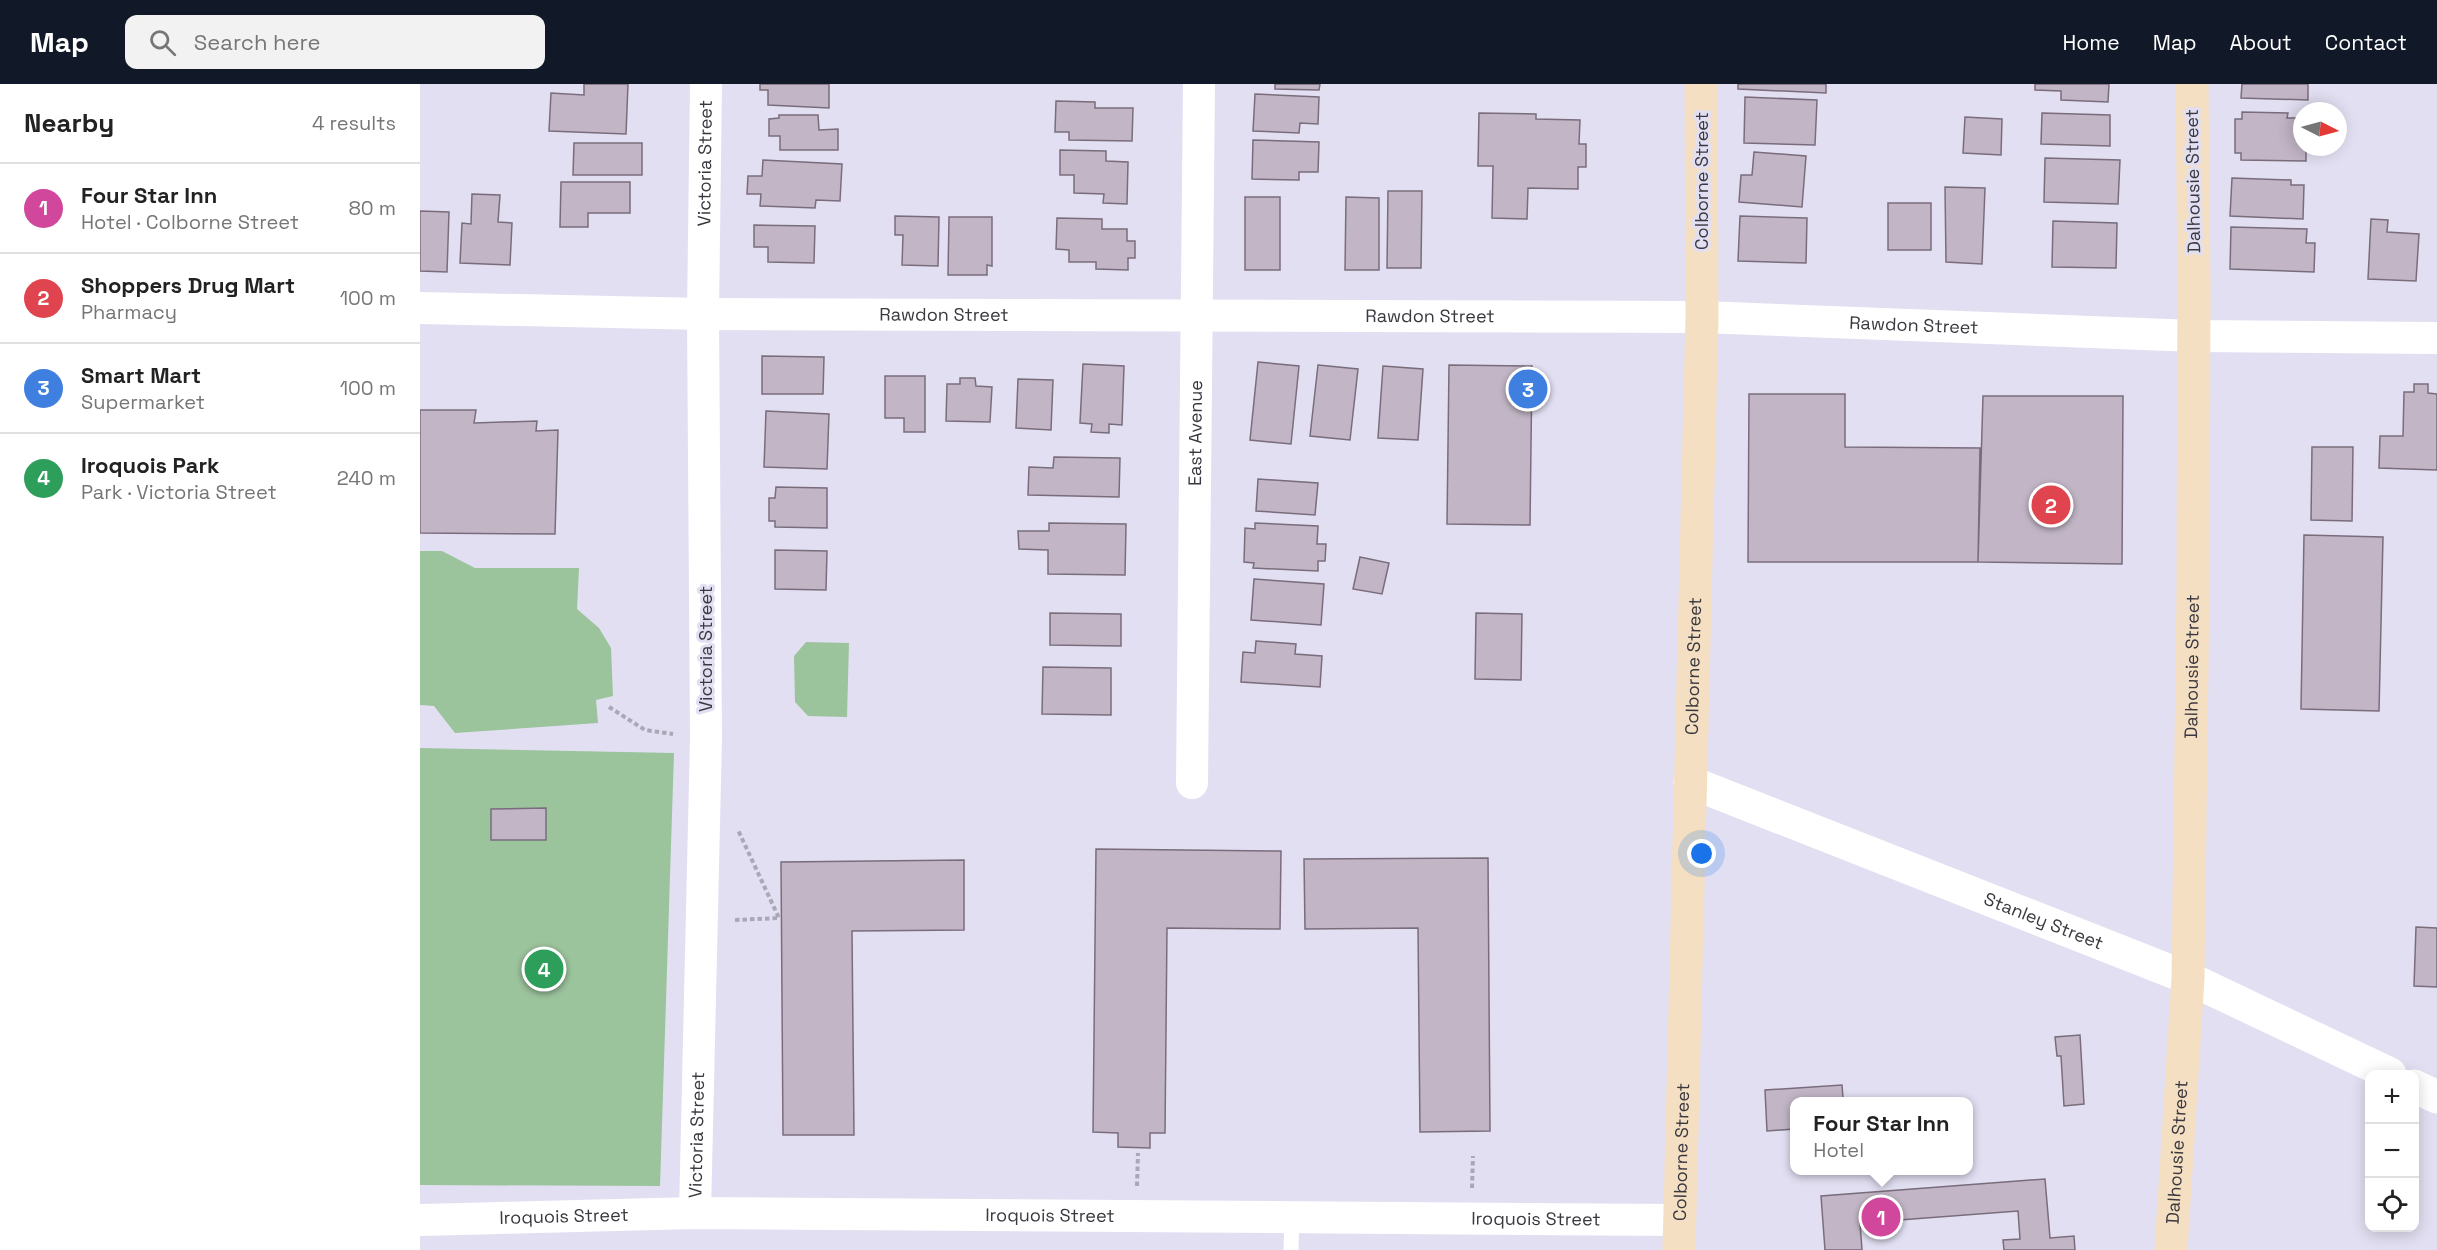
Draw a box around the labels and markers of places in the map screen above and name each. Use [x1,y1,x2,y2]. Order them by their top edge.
pin: 3 [1508,366,1548,412]
pin: 2 [2032,482,2070,528]
pin: 4 [524,946,564,992]
pin: 1 [1862,1194,1900,1240]

